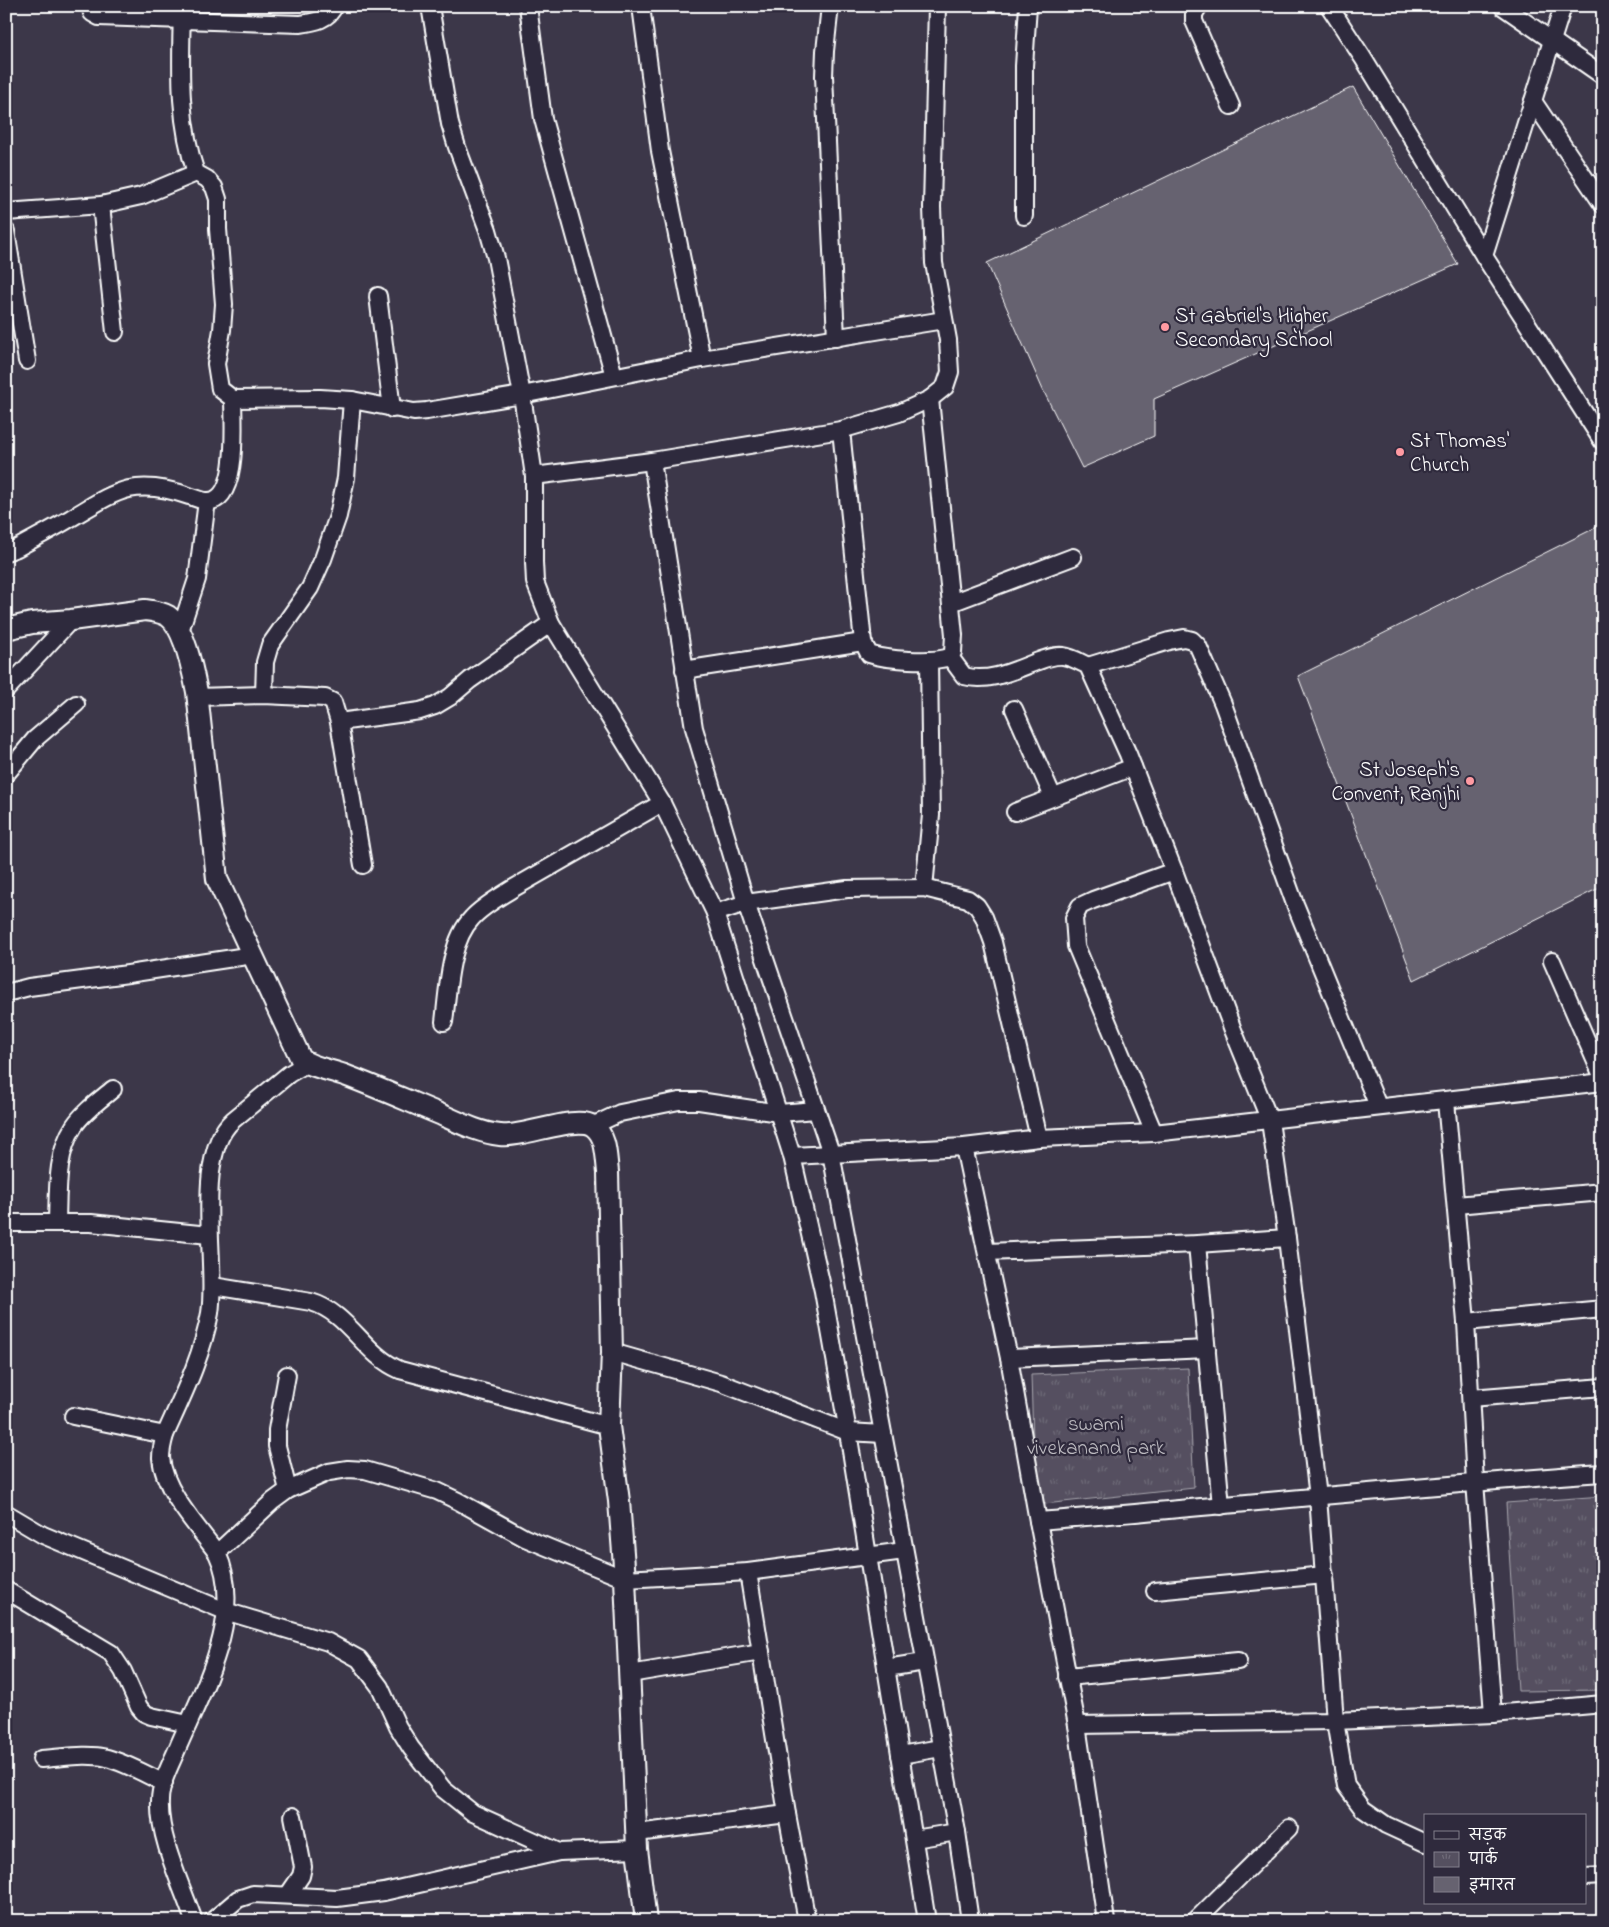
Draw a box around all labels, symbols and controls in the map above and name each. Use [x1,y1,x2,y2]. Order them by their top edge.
place label: St Gabriel's Higher Secondary School [1175,302,1333,358]
marker: St Gabriel's Higher Secondary School [1159,321,1171,333]
place label: St Thomas' Church [1410,427,1509,481]
marker: St Thomas' Church [1394,446,1406,458]
place label: St Joseph's Convent, Ranjhi [1332,756,1460,810]
marker: St Joseph's Convent, Ranjhi [1464,775,1476,787]
park label: swami vivekanand park [1027,1410,1166,1464]
legend [1424,1814,1586,1904]
text: सड़क [1468,1825,1507,1847]
text: पार्क [1468,1847,1499,1871]
text: इमारत [1469,1875,1516,1897]

